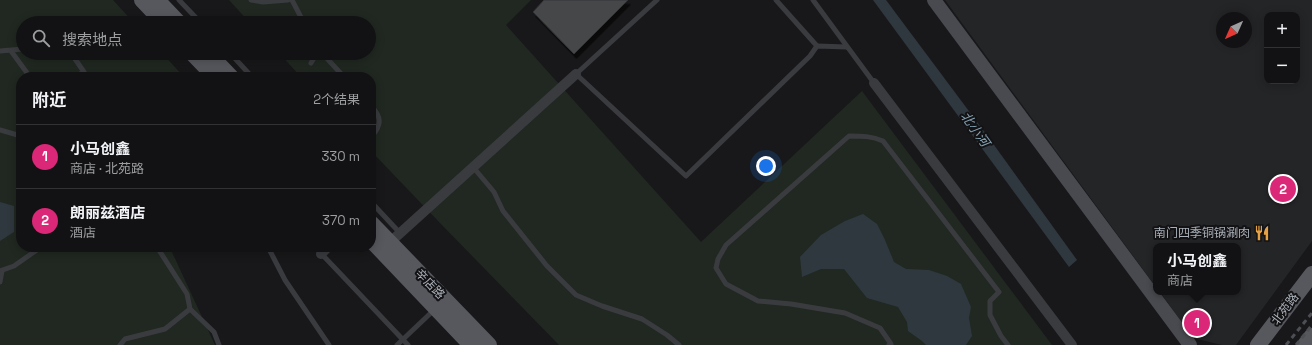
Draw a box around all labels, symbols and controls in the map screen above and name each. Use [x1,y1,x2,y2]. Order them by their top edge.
north arrow [1216,12,1252,48]
map controls [1264,12,1300,84]
button: + [1264,12,1300,48]
search box [16,16,376,60]
icon: search [30,27,52,49]
text: 搜索地点 [62,30,122,49]
button: − [1264,48,1300,84]
text: 附近 [32,89,66,111]
text: 2个结果 [313,91,360,108]
water label: 北小河 [957,108,995,152]
text: 小马创鑫 [70,139,130,158]
text: 1 [42,148,48,165]
text: 330 m [321,148,360,165]
your location [756,156,776,176]
text: 商店 · 北苑路 [70,160,144,177]
pin: 2 [1270,174,1296,204]
text: 朗丽兹酒店 [70,203,145,222]
text: 2 [41,212,49,229]
text: 370 m [322,212,360,229]
text: 酒店 [70,224,96,241]
restaurant icon: 南门四季铜锅涮肉 [1253,224,1271,242]
place label: 南门四季铜锅涮肉 [1154,225,1250,241]
popup [1153,243,1241,295]
text: 小马创鑫 [1167,251,1227,270]
street label: 辛店路 [412,265,448,303]
text: 商店 [1167,272,1193,289]
street label: 北苑路 [1268,290,1302,328]
pin: 1 [1184,308,1210,338]

